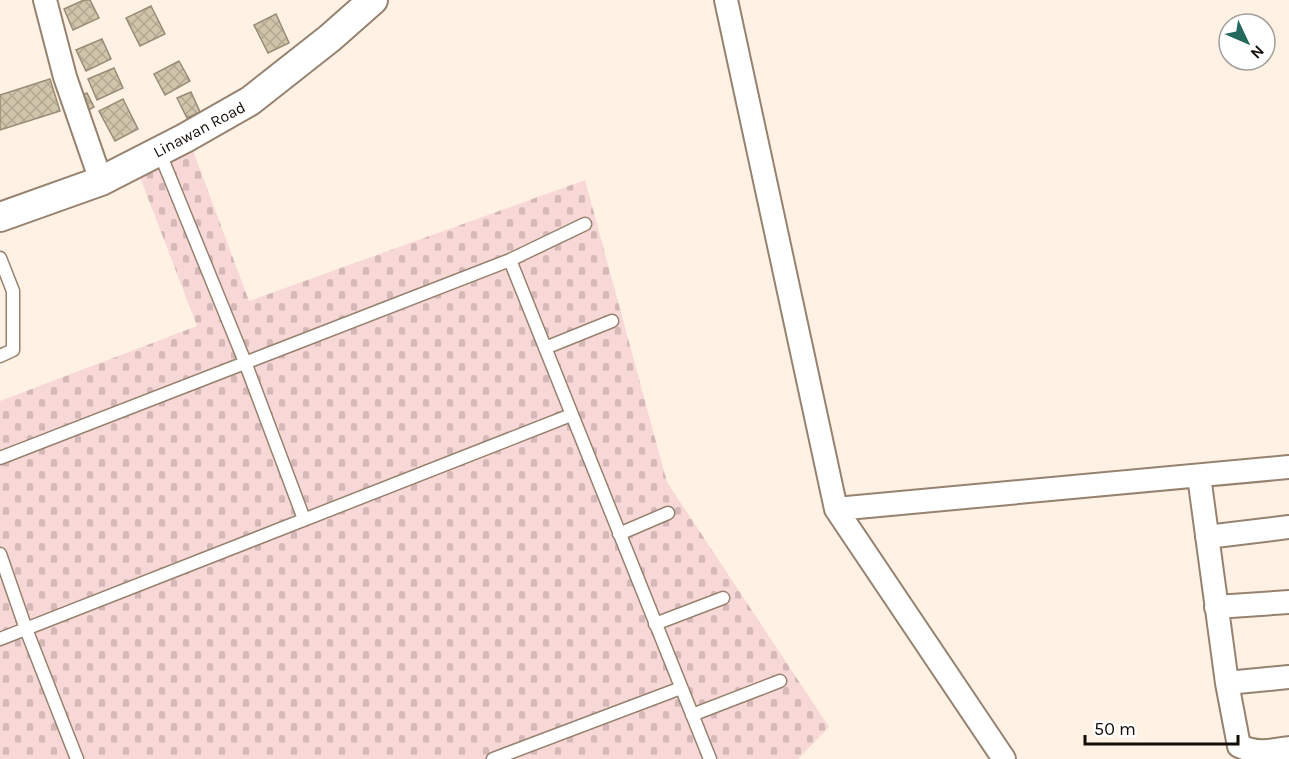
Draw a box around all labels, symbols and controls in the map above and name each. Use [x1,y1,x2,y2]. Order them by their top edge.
north arrow [1217,12,1277,72]
text: N [1247,41,1268,63]
street label: Linawan Road [150,97,248,162]
scale bar [1085,708,1238,746]
text: 50 m [1094,718,1136,740]

